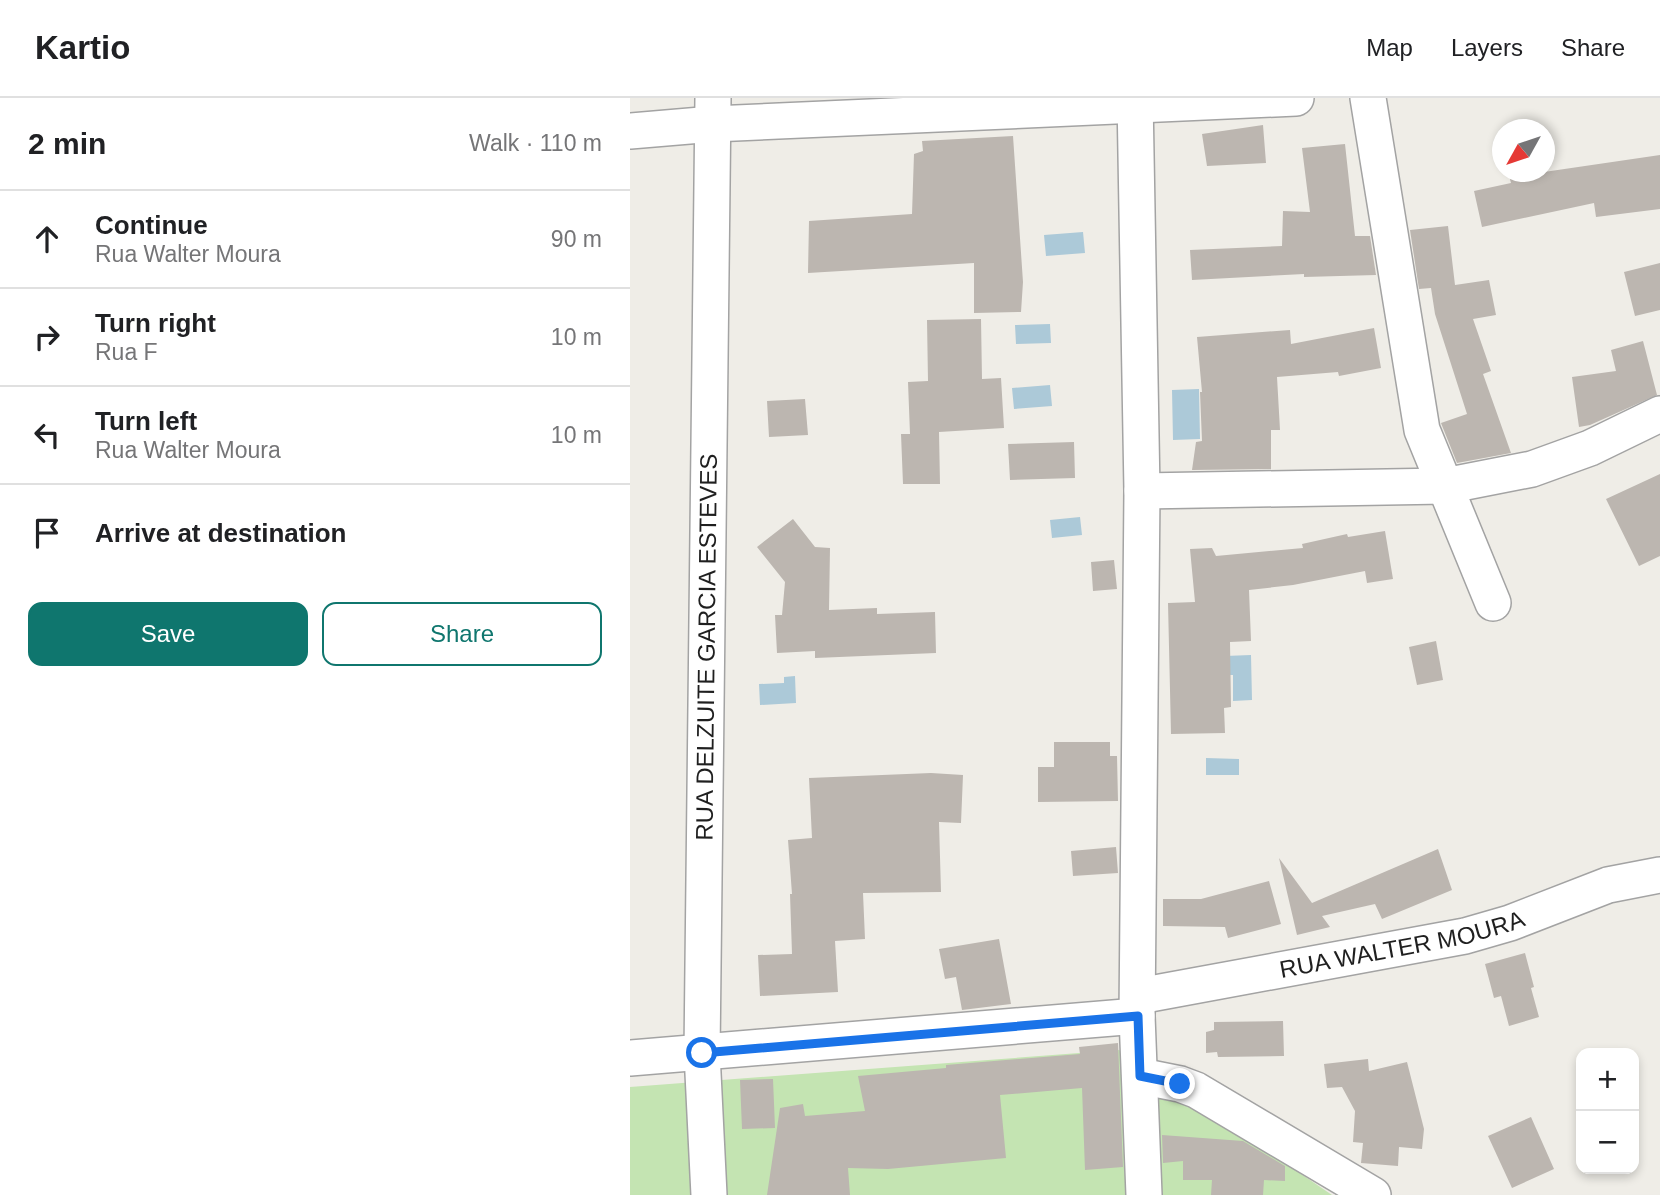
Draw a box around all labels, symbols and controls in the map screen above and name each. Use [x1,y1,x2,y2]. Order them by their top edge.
text: Kartio [35,29,130,66]
text: Map [1366,34,1413,61]
text: Layers [1451,34,1523,61]
text: Share [1561,34,1625,61]
north arrow [1492,119,1555,182]
text: 2 min [28,127,106,160]
text: Walk · 110 m [469,130,602,156]
text: Continue [95,210,208,240]
icon: ahead [28,220,66,258]
text: 90 m [551,226,602,252]
text: Rua Walter Moura [95,241,281,267]
text: Turn right [95,308,216,338]
icon: right [28,318,66,356]
text: 10 m [551,324,602,350]
text: Rua F [95,339,158,365]
text: Turn left [95,406,197,436]
icon: left [28,416,66,454]
text: 10 m [551,422,602,448]
text: Rua Walter Moura [95,437,281,463]
street label: RUA DELZUITE GARCIA ESTEVES [690,454,722,841]
icon: arrive [28,514,66,552]
text: Arrive at destination [95,518,346,548]
button: Save [28,602,308,666]
button: Share [322,602,602,666]
street label: RUA WALTER MOURA [1277,905,1528,983]
route start [686,1037,717,1068]
map controls [1576,1048,1639,1174]
button: + [1576,1048,1639,1111]
route end [1164,1068,1195,1099]
button: − [1576,1111,1639,1174]

